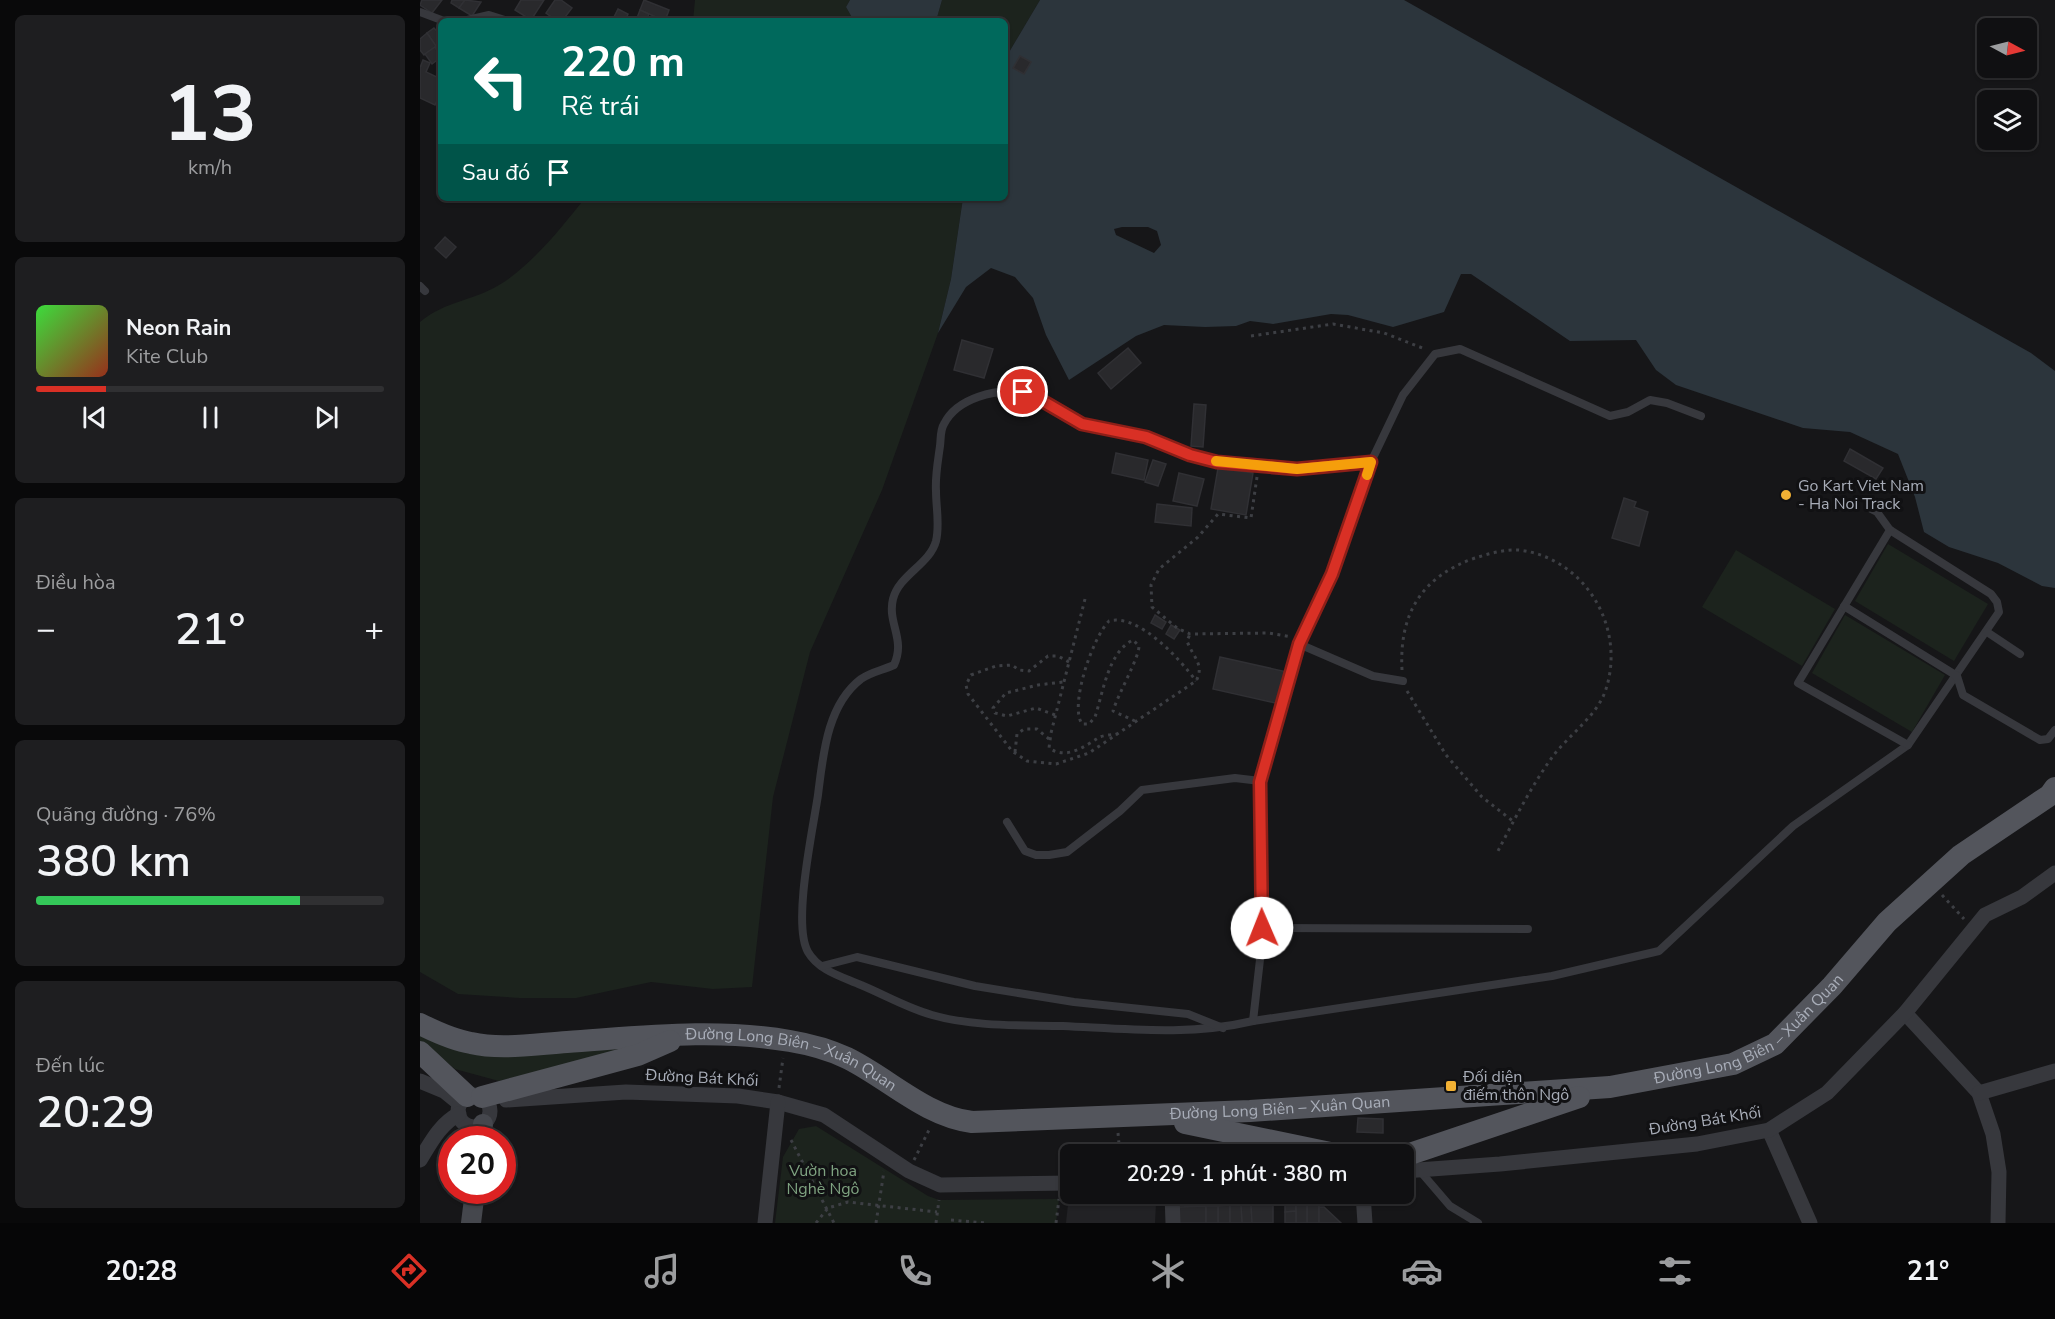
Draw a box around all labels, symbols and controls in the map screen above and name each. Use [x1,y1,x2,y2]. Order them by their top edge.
north arrow [1977,18,2037,78]
map controls [1977,18,2037,150]
text: 220 m [561,34,685,91]
icon: left [462,42,540,120]
text: 13 [163,61,257,168]
text: Rẽ trái [561,88,640,125]
button: layers [1977,90,2037,150]
text: km/h [188,154,232,181]
icon: arrive [542,156,575,189]
text: Sau đó [462,158,530,188]
text: Neon Rain [126,313,231,343]
text: Kite Club [126,343,208,370]
pin [997,366,1048,417]
icon: arrive [1006,375,1039,408]
icon: previous [78,401,111,434]
icon: pause [194,401,227,434]
icon: next [310,401,343,434]
place label: Go Kart Viet Nam - Ha Noi Track [1798,475,1924,515]
marker: Go Kart Viet Nam - Ha Noi Track [1779,488,1793,502]
text: Điều hòa [36,569,116,596]
text: 21° [175,599,245,660]
text: − [36,607,56,652]
text: + [364,607,384,652]
text: Quãng đường · 76% [36,801,216,828]
text: 380 km [36,831,191,892]
position arrow [1230,896,1294,960]
street label: Đường Long Biên – Xuân Quan [1651,969,1849,1090]
street label: Đường Long Biên – Xuân Quan [684,1023,901,1096]
text: Đến lúc [36,1052,104,1079]
street label: Đường Bát Khối [644,1064,759,1092]
place label: Đối diện điếm thôn Ngô [1462,1066,1569,1106]
marker: Đối diện điếm thôn Ngô [1444,1079,1458,1093]
text: 20:29 [36,1082,155,1143]
street label: Đường Long Biên – Xuân Quan [1168,1091,1391,1125]
street label: Đường Bát Khối [1646,1101,1763,1141]
speed limit sign: 20 [438,1126,516,1204]
text: 20:29 · 1 phút · 380 m [1126,1159,1348,1189]
park label: Vườn hoa Nghè Ngô [786,1160,860,1200]
icon: directions [388,1250,430,1292]
icon: music [641,1250,683,1292]
icon: phone [894,1250,936,1292]
icon: climate [1147,1250,1189,1292]
icon: car [1401,1250,1443,1292]
icon: filters [1654,1250,1696,1292]
text: 20:28 [106,1253,177,1290]
text: 21° [1907,1253,1949,1290]

